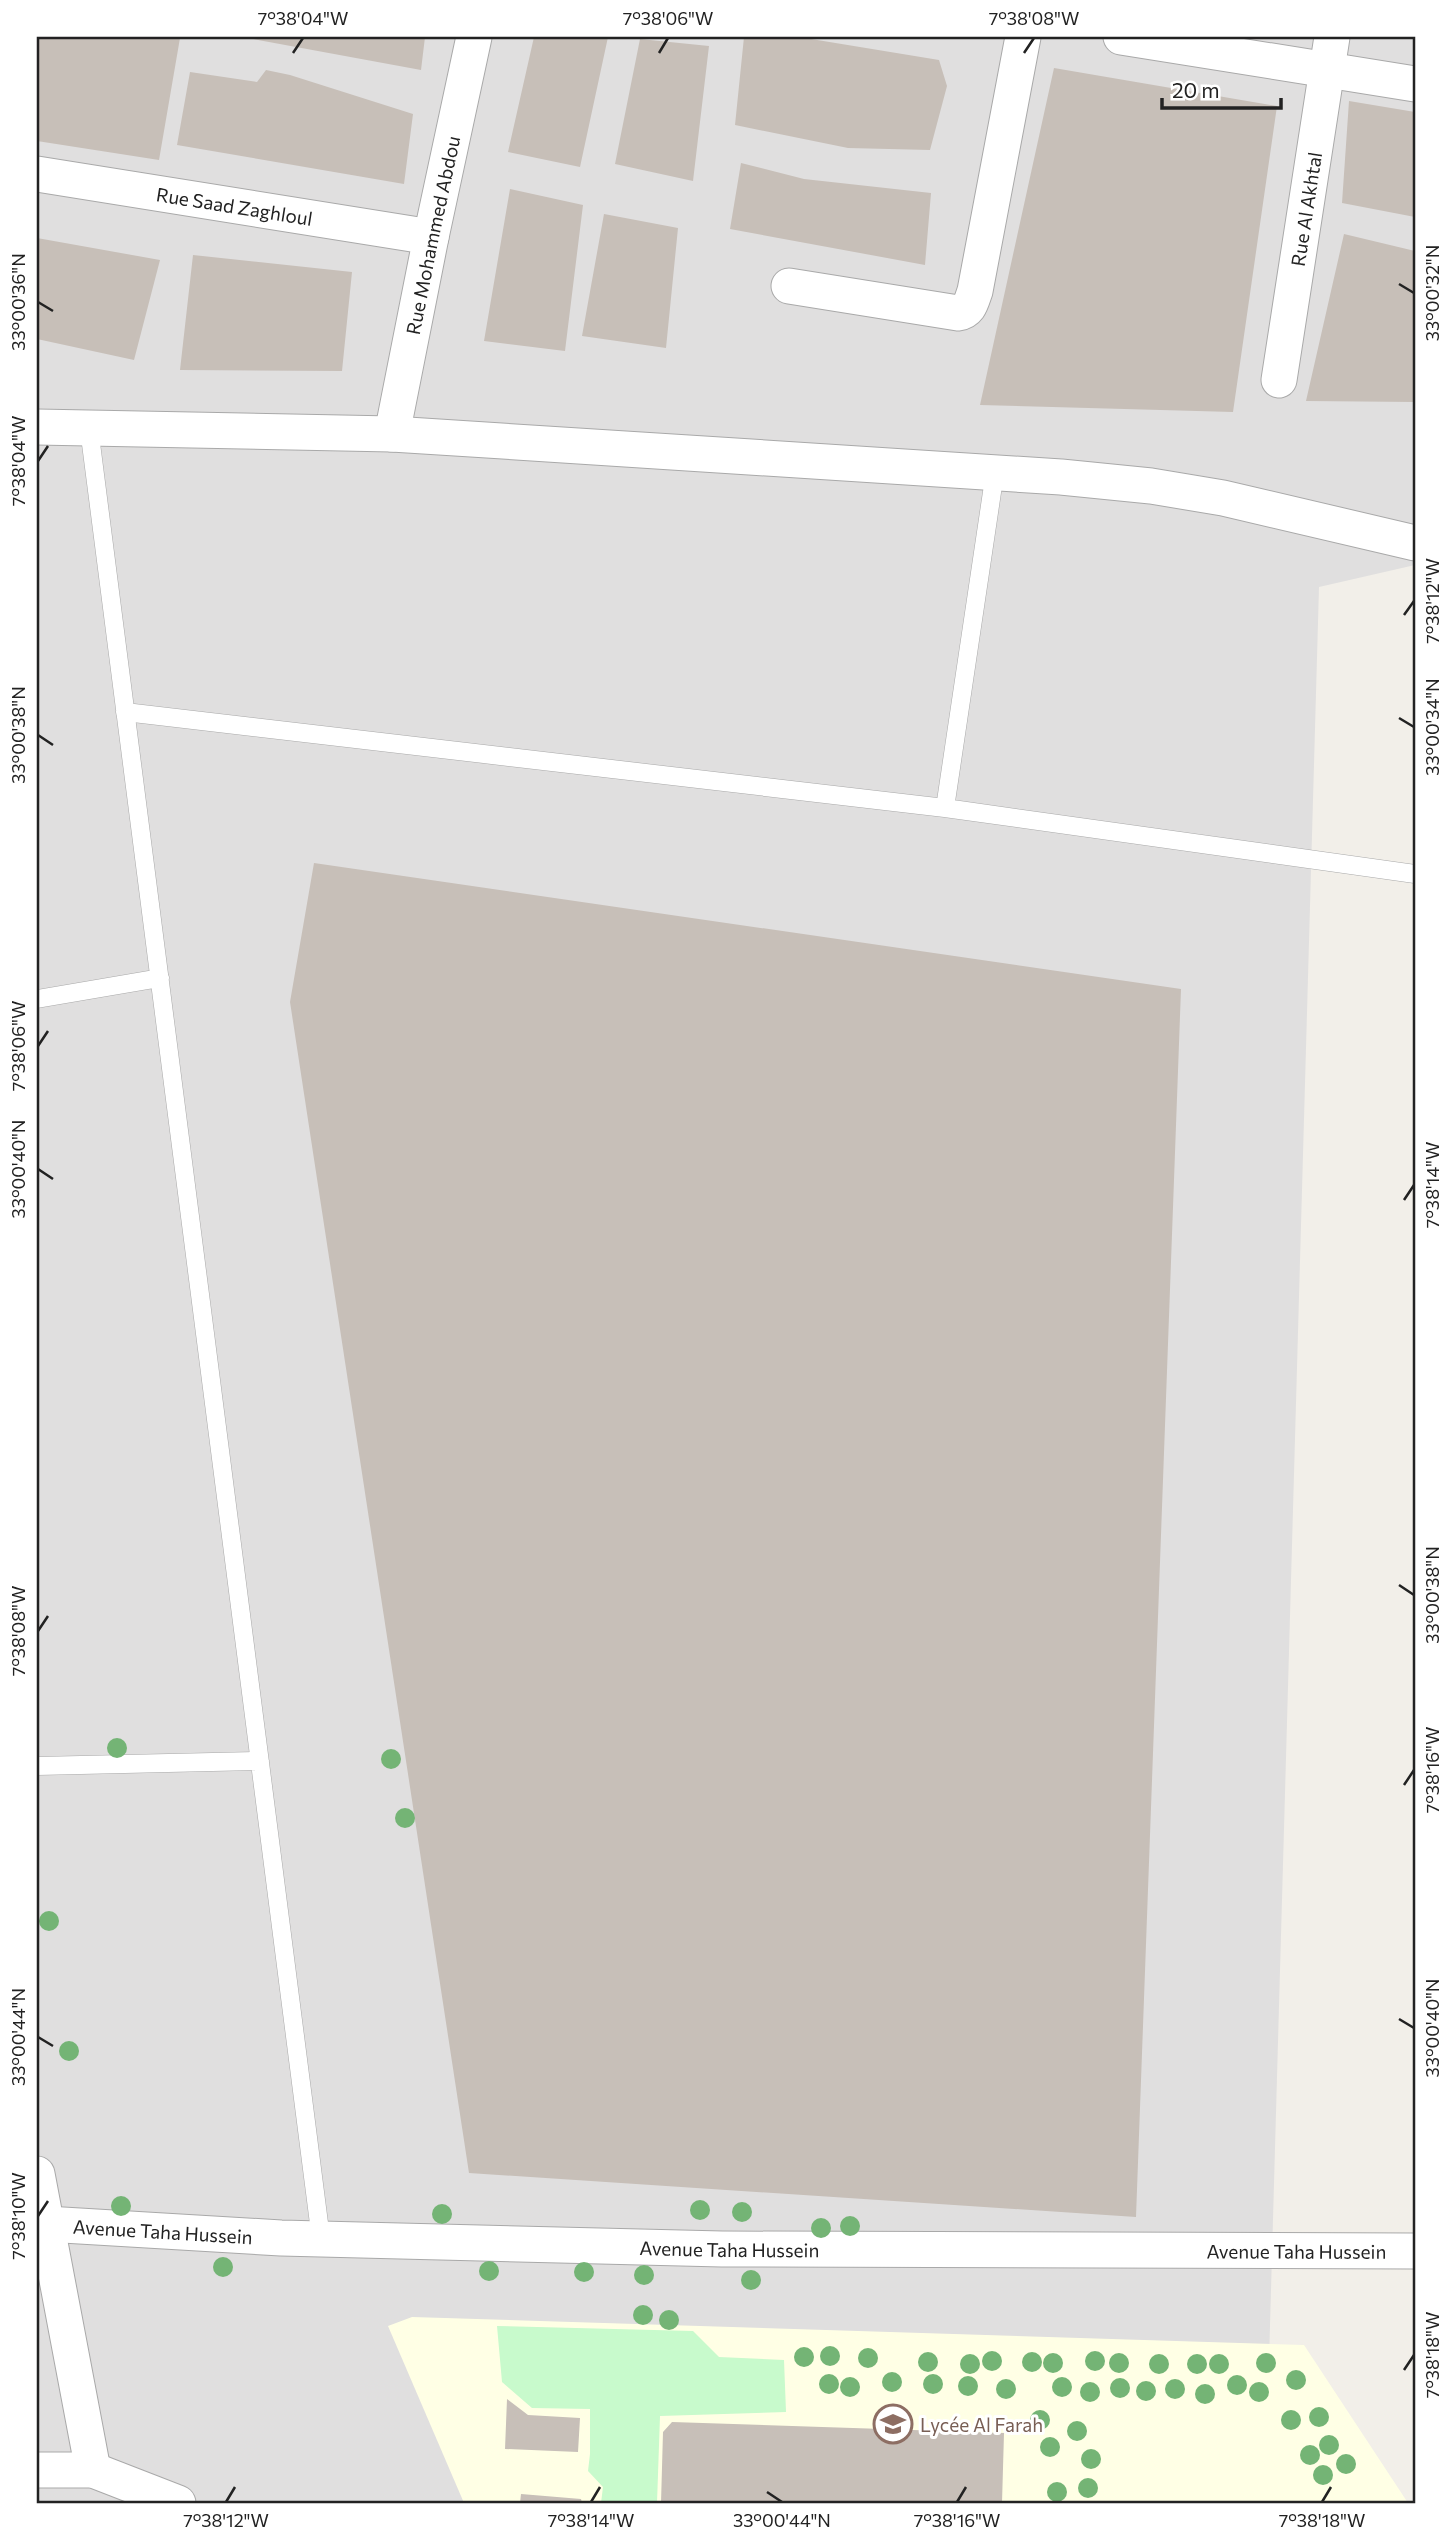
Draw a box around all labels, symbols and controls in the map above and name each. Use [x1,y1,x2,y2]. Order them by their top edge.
text: 7°38'04"W [258,7,348,29]
text: 7°38'06"W [623,7,713,29]
text: 7°38'08"W [989,7,1079,29]
scale bar [1162,66,1280,110]
text: 20 m [1172,77,1220,102]
street label: Rue Mohammed Abdou [400,134,464,336]
street label: Rue Al Akhtal [1285,150,1326,268]
street label: Rue Saad Zaghloul [155,182,314,229]
text: 33°00'32"N [1421,245,1443,341]
text: 33°00'36"N [7,253,29,351]
text: 7°38'04"W [7,416,29,506]
text: 7°38'12"W [1421,558,1443,644]
text: 33°00'34"N [1421,678,1443,776]
text: 33°00'38"N [7,686,29,784]
text: 7°38'06"W [7,1001,29,1091]
text: 33°00'40"N [7,1120,29,1218]
text: 7°38'14"W [1421,1142,1443,1228]
text: 33°00'38"N [1421,1546,1443,1644]
text: 7°38'08"W [7,1586,29,1676]
text: 7°38'16"W [1421,1727,1443,1813]
text: 33°00'40"N [1421,1979,1443,2077]
text: 33°00'44"N [7,1988,29,2086]
text: 7°38'10"W [7,2172,29,2260]
street label: Avenue Taha Hussein [72,2214,253,2248]
street label: Avenue Taha Hussein [639,2235,819,2261]
street label: Avenue Taha Hussein [1206,2239,1386,2262]
text: 7°38'18"W [1421,2312,1443,2398]
school or university icon: Lycée Al Farah [872,2403,914,2445]
place label: Lycée Al Farah [920,2413,1043,2436]
text: 7°38'12"W [183,2509,269,2531]
text: 7°38'14"W [548,2509,634,2531]
text: 33°00'44"N [733,2509,831,2531]
text: 7°38'16"W [914,2509,1000,2531]
text: 7°38'18"W [1279,2509,1365,2531]

